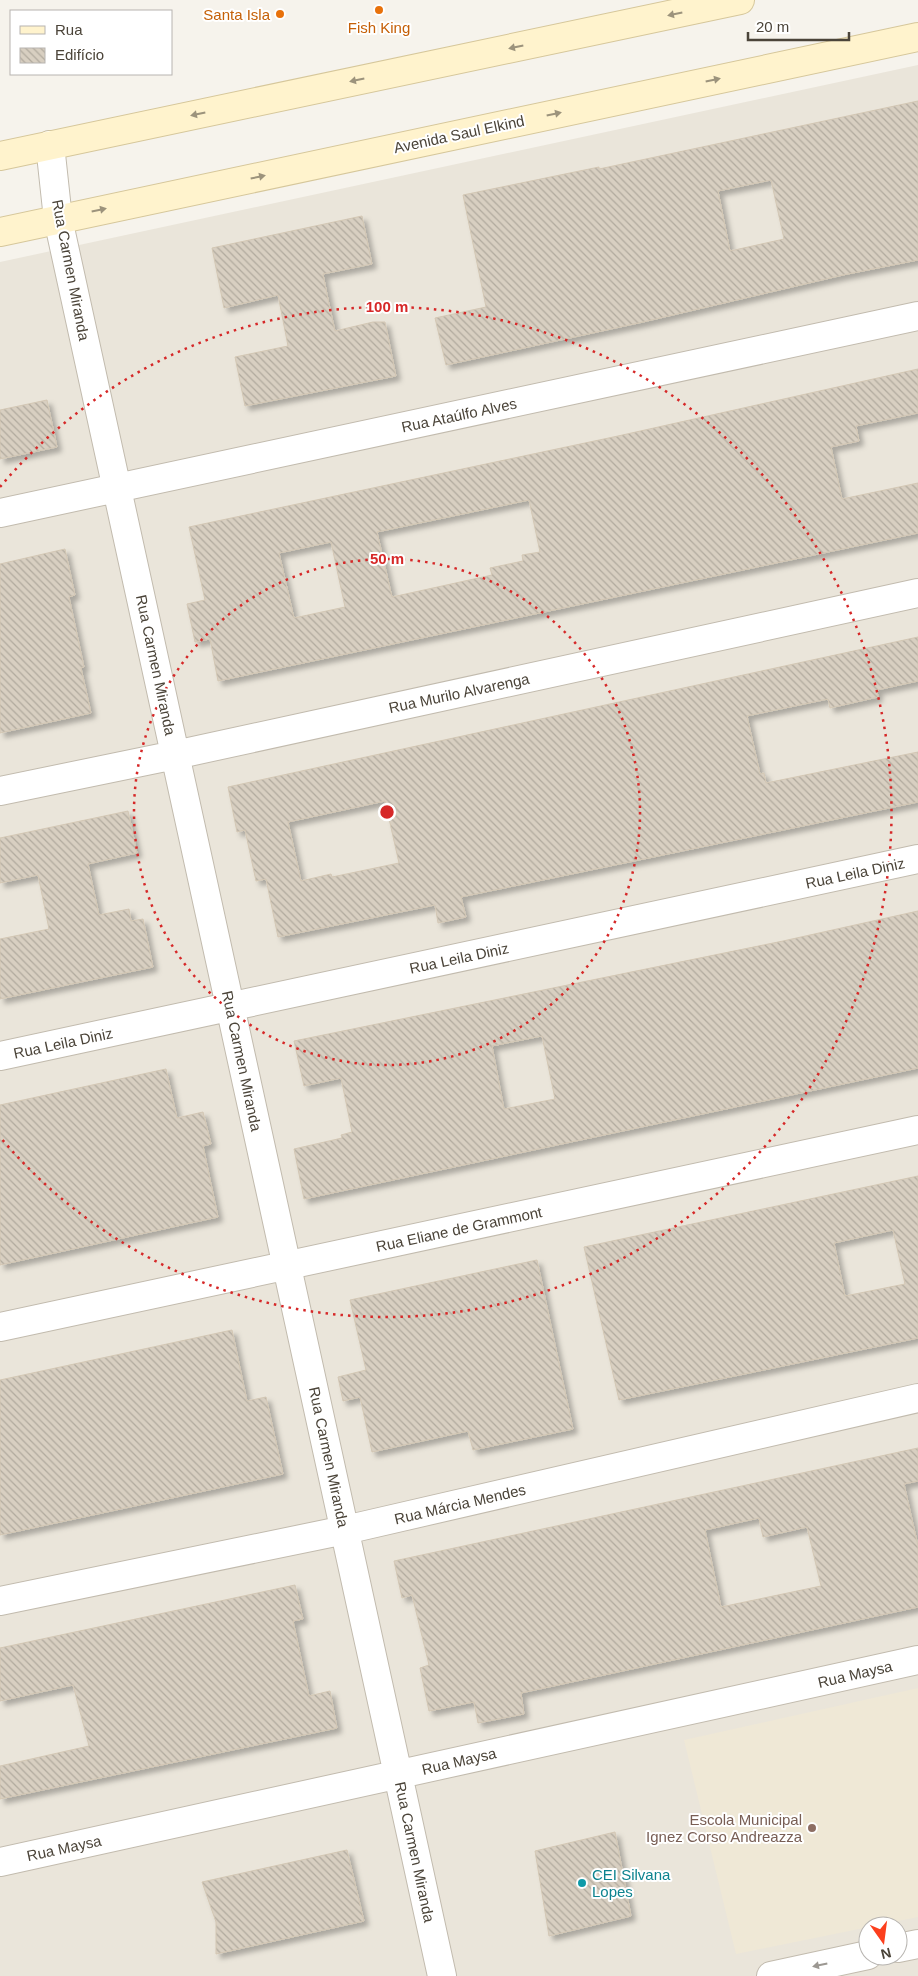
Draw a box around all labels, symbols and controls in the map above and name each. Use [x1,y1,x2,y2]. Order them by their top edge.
marker: Fish King [373,4,385,16]
place label: Santa Isla [203,6,271,23]
marker: Santa Isla [274,8,286,20]
legend [10,10,172,75]
one-way arrow [667,10,683,18]
scale bar [748,10,849,42]
text: 20 m [756,18,789,35]
place label: Fish King [348,19,410,36]
text: Rua [55,21,83,38]
one-way arrow [509,43,524,51]
text: Edifício [55,46,104,63]
one-way arrow [705,76,721,84]
one-way arrow [349,77,365,85]
one-way arrow [191,110,206,118]
one-way arrow [546,110,561,118]
street label: Avenida Saul Elkind [392,112,526,156]
one-way arrow [250,173,266,181]
street label: Rua Carmen Miranda [49,198,93,343]
one-way arrow [91,206,107,214]
text: 100 m [366,298,408,315]
street label: Rua Ataúlfo Alves [400,394,518,436]
text: 50 m [370,550,404,567]
street label: Rua Carmen Miranda [133,593,179,738]
street label: Rua Murilo Alvarenga [387,670,532,716]
centre of rings [378,803,396,821]
street label: Rua Leila Diniz [804,854,906,892]
street label: Rua Leila Diniz [408,939,510,977]
street label: Rua Carmen Miranda [219,989,265,1134]
street label: Rua Leila Diniz [12,1024,114,1062]
street label: Rua Eliane de Grammont [374,1203,544,1255]
street label: Rua Carmen Miranda [306,1385,352,1530]
street label: Rua Márcia Mendes [393,1481,527,1527]
street label: Rua Maysa [816,1657,895,1691]
street label: Rua Maysa [420,1744,499,1778]
street label: Rua Carmen Miranda [392,1780,438,1925]
place label: Escola Municipal Ignez Corso Andreazza [646,1811,803,1845]
marker: Escola Municipal Ignez Corso Andreazza [806,1822,818,1834]
street label: Rua Maysa [25,1832,104,1864]
place label: CEI Silvana Lopes [592,1866,671,1900]
marker: CEI Silvana Lopes [576,1877,588,1889]
north arrow [858,1916,908,1966]
text: N [879,1945,893,1963]
one-way arrow [813,1961,828,1969]

